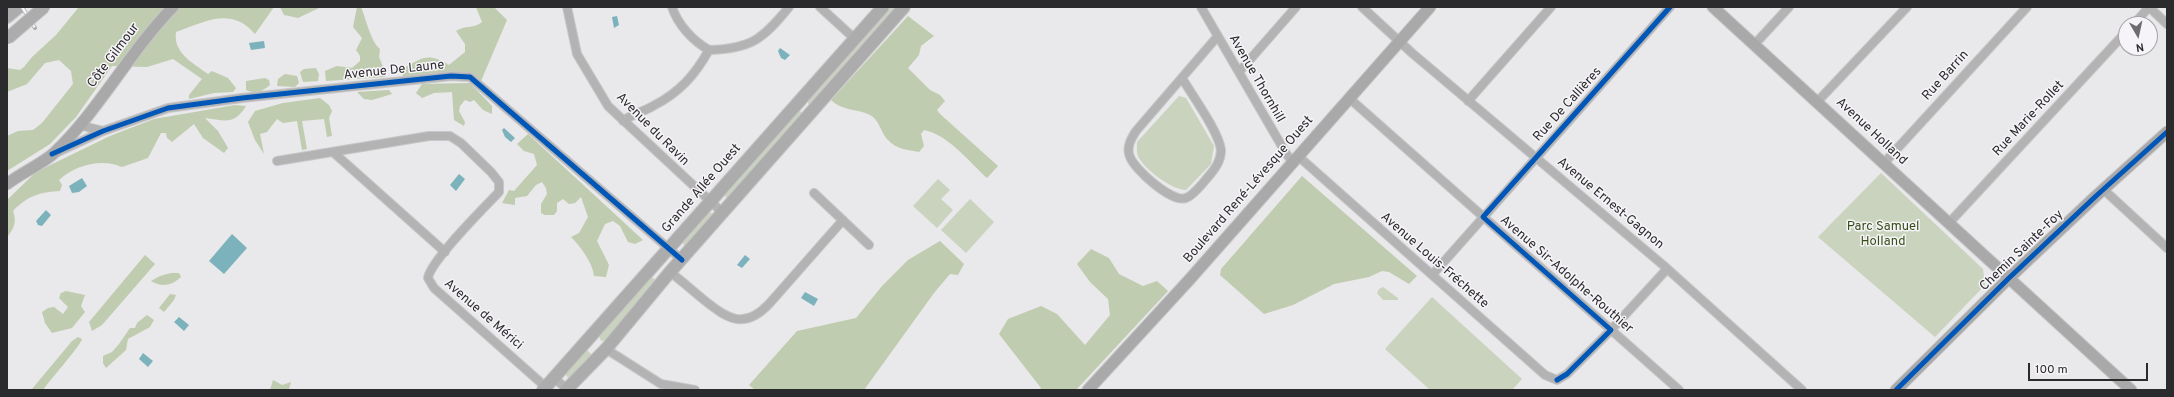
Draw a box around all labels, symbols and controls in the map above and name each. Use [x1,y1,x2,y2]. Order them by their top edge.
north arrow [2118,16,2158,56]
street label: Côte Gilmour [85,21,143,91]
street label: Avenue Thornhill [1225,32,1287,126]
text: N [2135,39,2145,54]
street label: Rue Barrin [1919,48,1973,104]
street label: Avenue De Laune [343,58,445,84]
street label: Rue De Callières [1531,65,1605,145]
street label: Rue Marie-Rollet [1990,78,2068,160]
street label: Avenue du Ravin [612,90,692,170]
street label: Avenue Holland [1832,95,1910,169]
street label: Boulevard René-Lévesque Ouest [1181,113,1317,267]
street label: Grande Allée Ouest [659,141,745,237]
street label: Avenue Ernest-Gagnon [1553,155,1667,253]
street label: Chemin Sainte-Foy [1977,207,2067,295]
street label: Avenue Louis-Fréchette [1377,210,1491,312]
street label: Avenue Sir-Adolphe-Routhier [1496,213,1636,337]
park label: Parc Samuel Holland [1847,219,1919,250]
street label: Avenue de Mérici [440,276,526,354]
scale bar [2030,355,2150,381]
text: 100 m [2035,362,2068,378]

